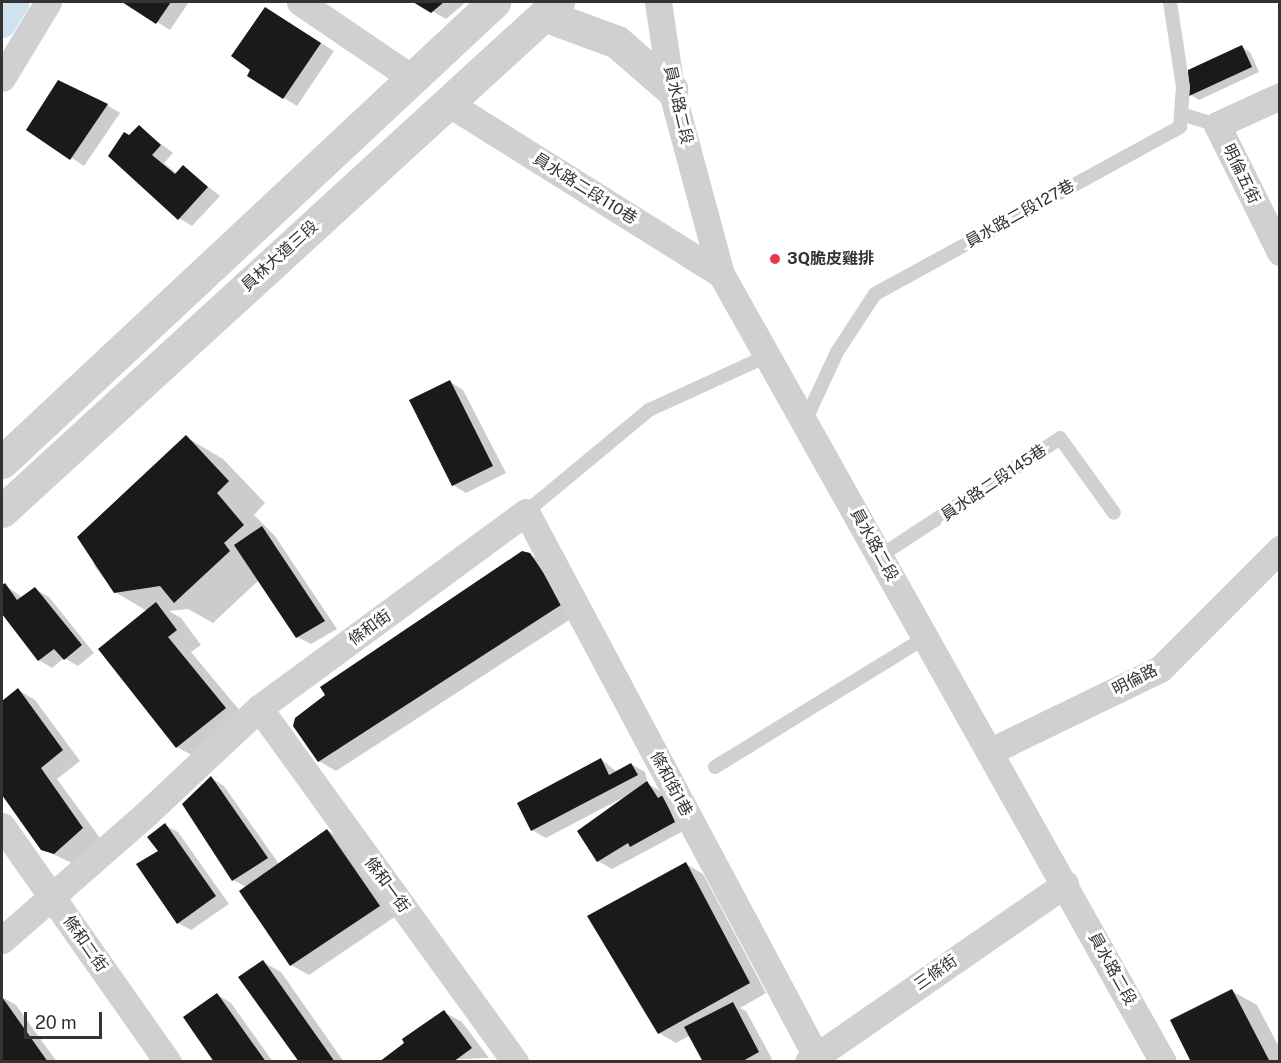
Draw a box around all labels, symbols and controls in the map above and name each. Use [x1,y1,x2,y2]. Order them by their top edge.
street label: 員水路二段 [660,64,696,146]
street label: 明倫五街 [1218,141,1264,207]
street label: 員水路二段110巷 [530,149,640,229]
street label: 員水路二段127巷 [962,176,1078,252]
street label: 員林大道三段 [238,217,322,295]
place label: 3Q脆皮雞排 [787,249,874,269]
marker: 3Q脆皮雞排 [768,252,782,266]
street label: 員水路二段145巷 [938,441,1050,525]
street label: 員水路二段 [846,505,902,585]
street label: 條和街 [345,606,395,650]
street label: 明倫路 [1109,661,1161,699]
street label: 條和街1巷 [646,748,696,820]
street label: 條和一街 [360,853,414,917]
street label: 條和二街 [59,912,111,976]
street label: 員水路二段 [1084,929,1140,1009]
street label: 三條街 [911,951,961,995]
scale bar [27,1000,105,1038]
text: 20 m [35,1012,77,1033]

